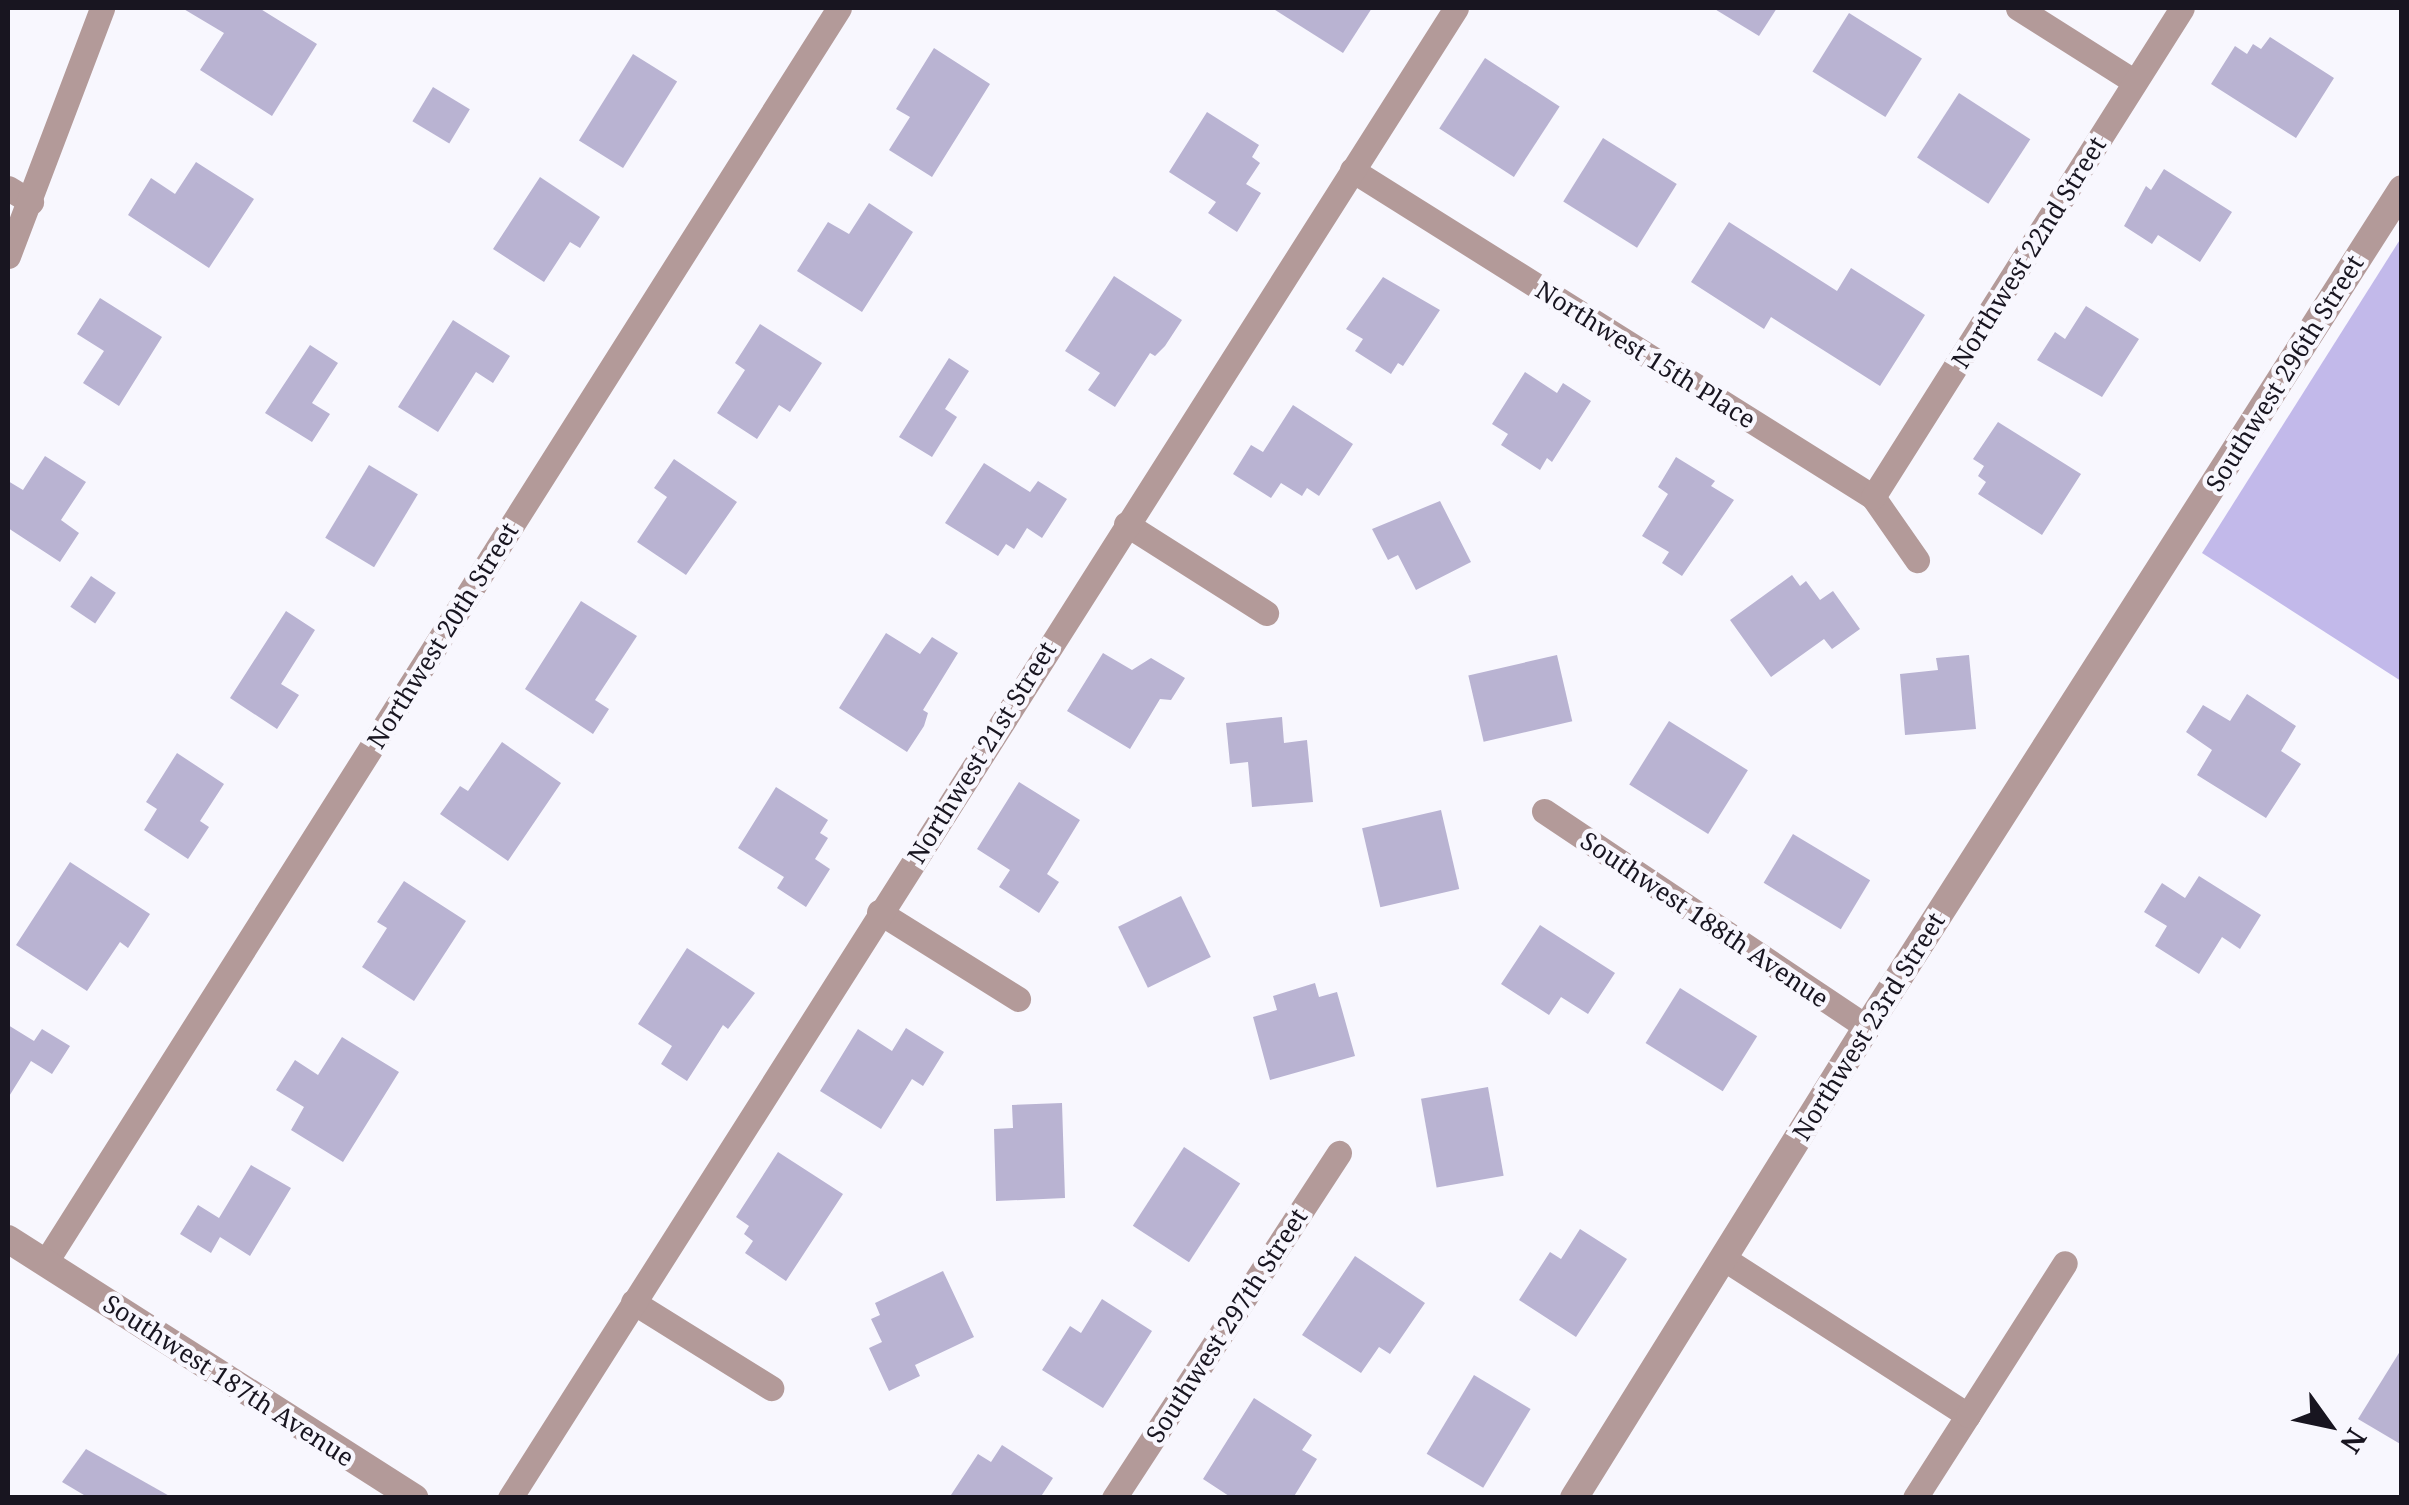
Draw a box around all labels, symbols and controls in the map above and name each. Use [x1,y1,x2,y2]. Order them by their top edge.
street label: Northwest 22nd Street [1945,131,2111,373]
street label: Southwest 296th Street [2199,249,2369,497]
street label: Northwest 15th Place [1531,274,1761,434]
street label: Northwest 20th Street [360,517,524,753]
street label: Northwest 21st Street [901,636,1061,868]
street label: Southwest 188th Avenue [1575,825,1835,1013]
street label: Northwest 23rd Street [1786,907,1950,1145]
street label: Southwest 297th Street [1139,1202,1313,1448]
street label: Southwest 187th Avenue [98,1288,360,1472]
north arrow [2279,1375,2379,1475]
text: N [2332,1422,2376,1461]

